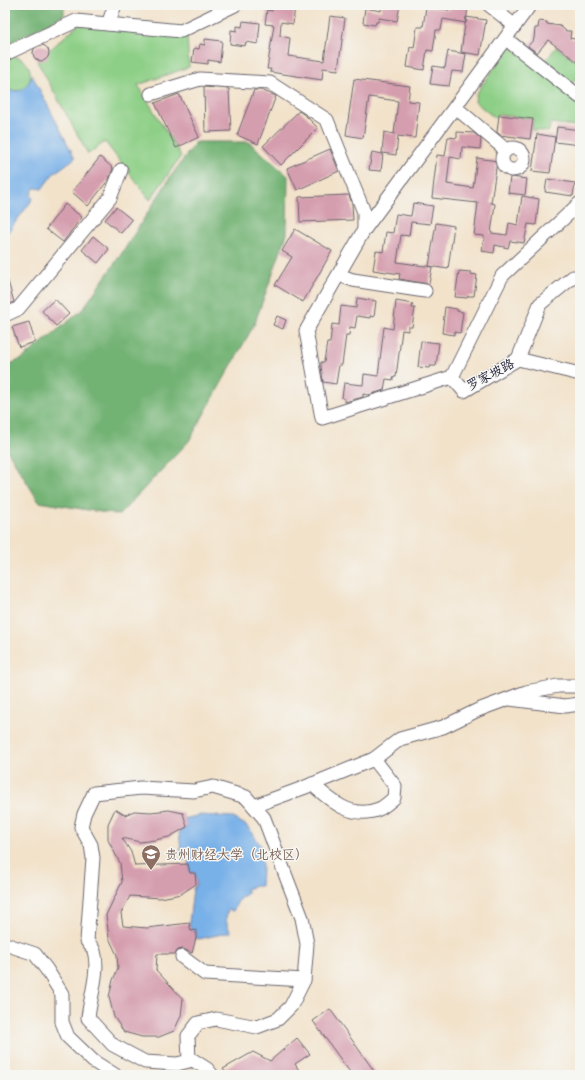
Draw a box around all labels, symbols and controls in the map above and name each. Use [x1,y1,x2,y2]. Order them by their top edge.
street label: 罗家坡路 [463,355,518,395]
school or university icon: 贵州财经大学（北校区） [140,843,162,871]
place label: 贵州财经大学（北校区） [165,846,308,864]

